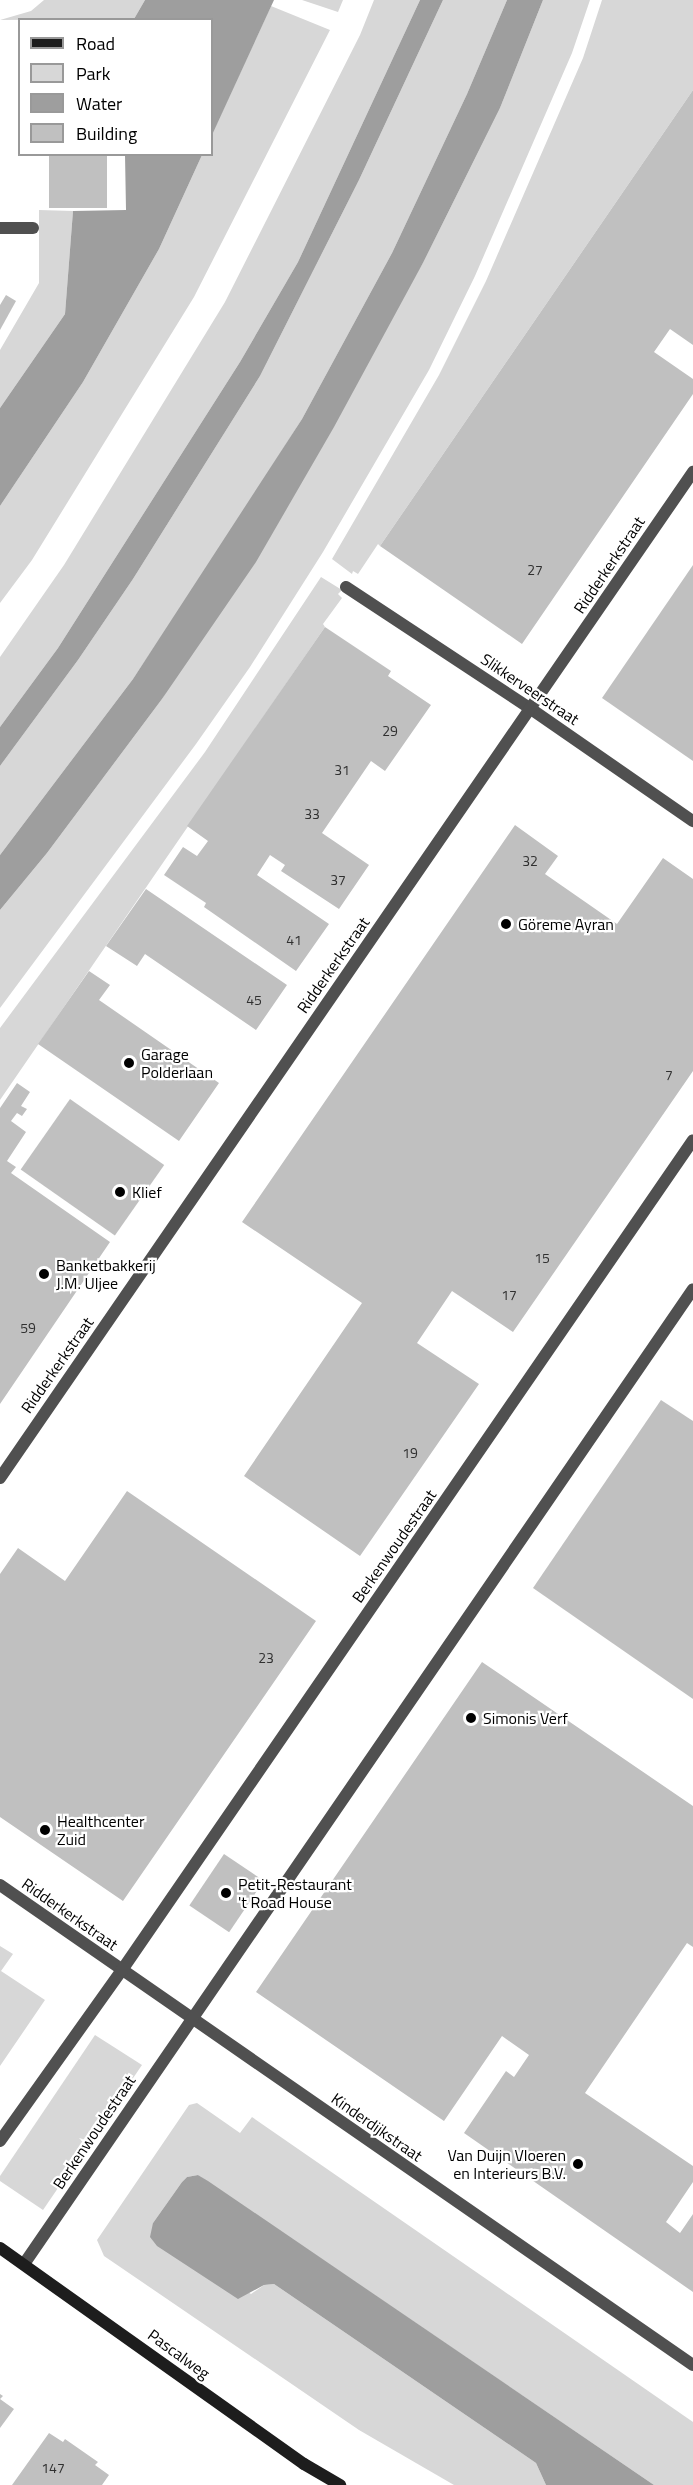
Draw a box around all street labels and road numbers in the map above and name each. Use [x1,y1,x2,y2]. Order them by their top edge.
street label: Ridderkerkstraat [569,513,649,617]
street label: Slikkerveerstraat [477,649,583,729]
street label: Ridderkerkstraat [293,913,373,1017]
street label: Ridderkerkstraat [17,1313,97,1417]
street label: Berkenwoudestraat [348,1486,440,1606]
street label: Ridderkerkstraat [18,1874,122,1954]
street label: Berkenwoudestraat [49,2071,139,2193]
street label: Kinderdijkstraat [328,2089,426,2165]
street label: Pascalweg [144,2325,214,2383]

